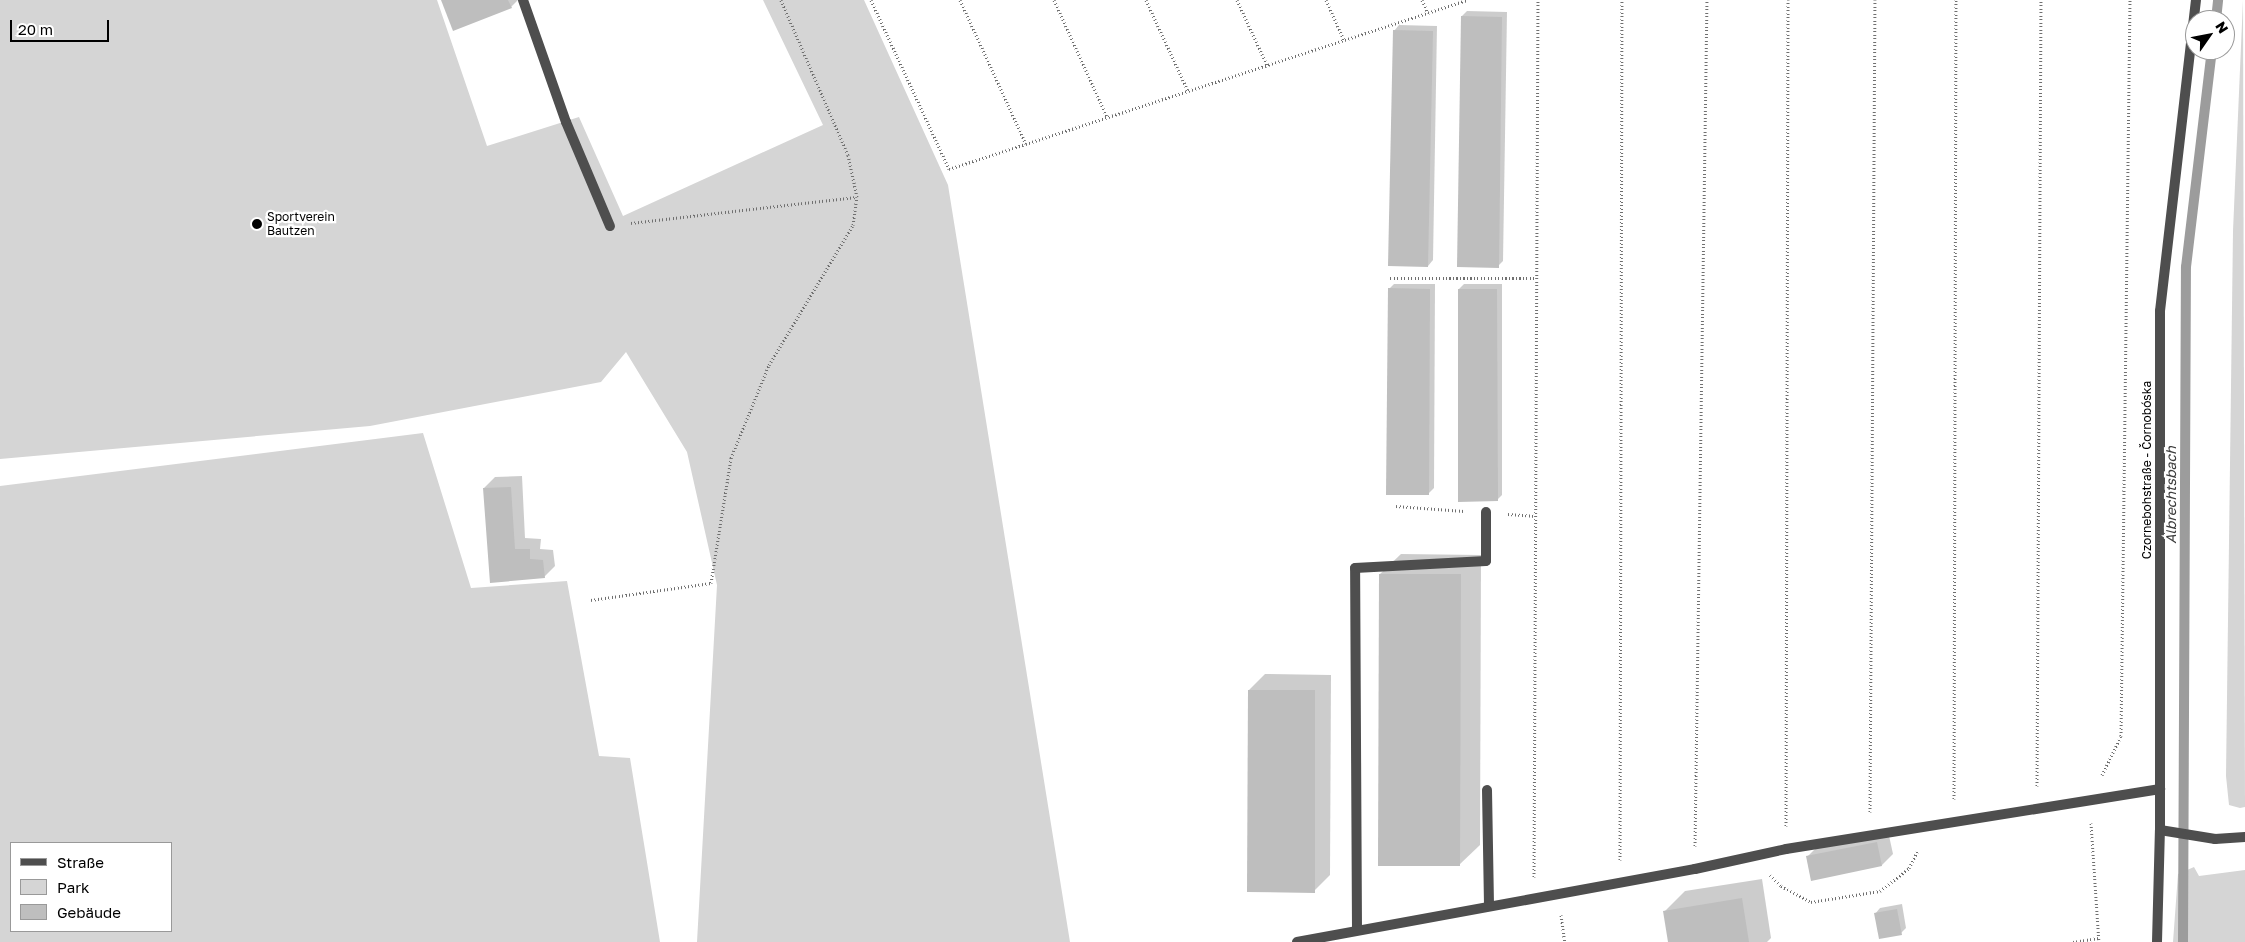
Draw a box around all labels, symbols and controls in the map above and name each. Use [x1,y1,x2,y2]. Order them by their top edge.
scale bar [12,10,111,42]
north arrow [2185,10,2235,60]
text: N [2212,18,2232,36]
text: 20 m [18,20,53,38]
place label: Sportverein Bautzen [267,210,335,238]
marker: Sportverein Bautzen [251,218,263,230]
street label: Czornebohstraße - Čornobóska [2140,381,2154,559]
water label: Albrechtsbach [2163,446,2179,544]
legend [10,842,172,932]
text: Straße [57,853,104,871]
text: Park [57,878,89,896]
text: Gebäude [57,903,121,921]

